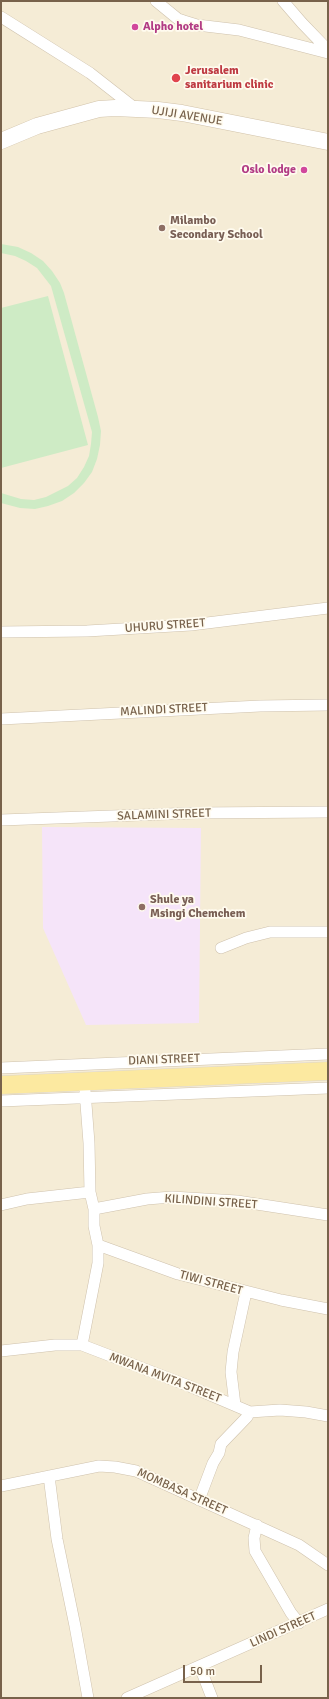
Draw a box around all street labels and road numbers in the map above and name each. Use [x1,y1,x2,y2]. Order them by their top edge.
street label: UJIJI AVENUE [150,103,224,129]
street label: UHURU STREET [124,616,206,636]
street label: MALINDI STREET [120,701,208,719]
street label: SALAMINI STREET [117,806,211,824]
street label: DIANI STREET [128,1052,200,1068]
street label: KILINDINI STREET [164,1192,258,1212]
street label: TIWI STREET [178,1268,244,1298]
street label: MWANA MVITA STREET [107,1350,223,1406]
street label: MOMBASA STREET [135,1466,229,1518]
street label: LINDI STREET [248,1609,318,1651]

